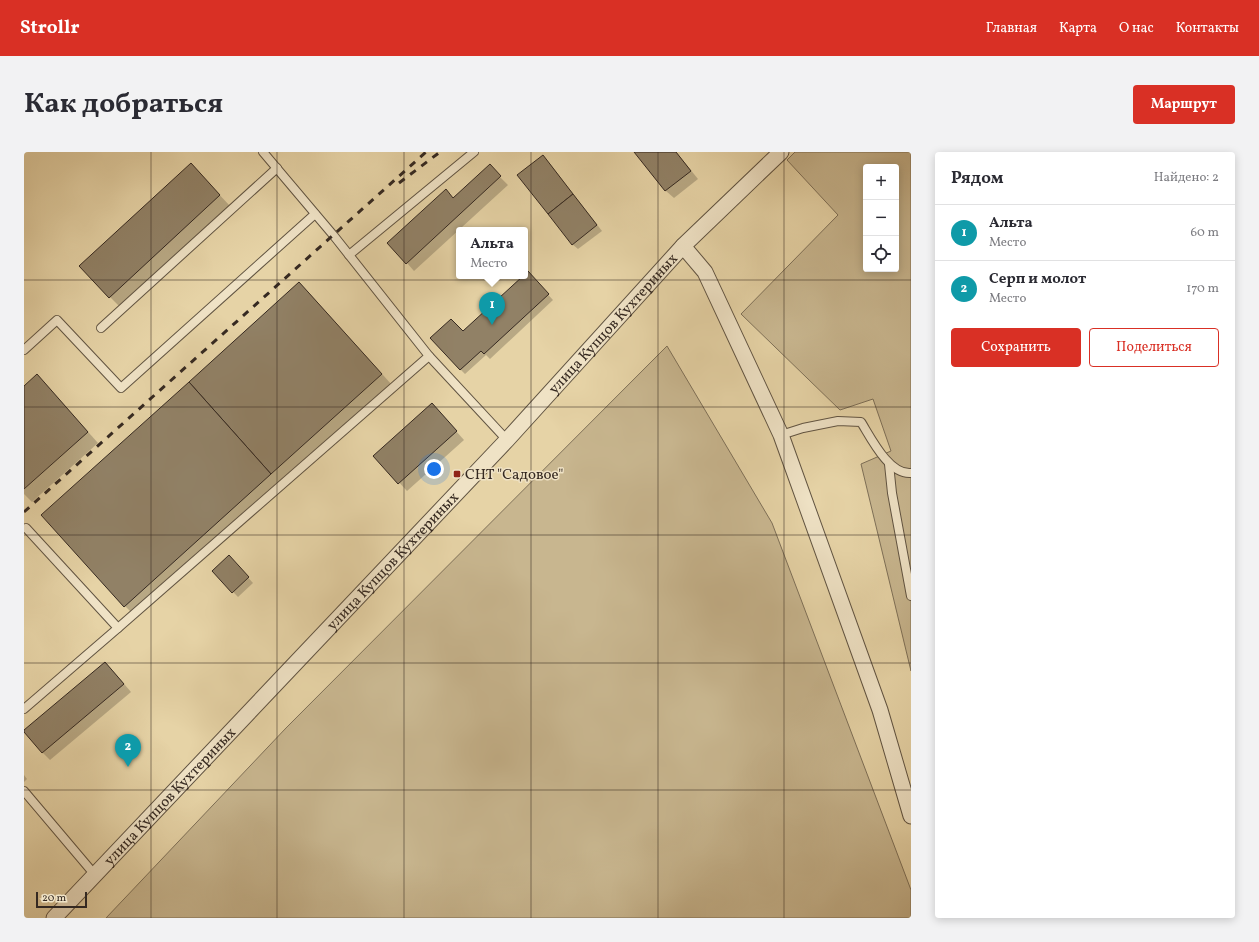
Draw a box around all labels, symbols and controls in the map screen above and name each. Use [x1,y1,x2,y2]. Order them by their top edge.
text: Strollr [20,15,80,41]
text: Главная [986,19,1037,38]
text: Карта [1059,19,1097,38]
text: О нас [1119,19,1154,38]
text: Контакты [1176,19,1239,38]
text: Как добраться [24,85,223,124]
button: Маршрут [1133,85,1235,124]
map controls [863,164,899,272]
button: + [863,164,899,200]
text: Рядом [951,167,1004,190]
text: Найдено: 2 [1154,169,1219,187]
button: − [863,200,899,236]
text: Альта [989,213,1033,234]
text: 1 [961,224,967,242]
text: 60 m [1191,224,1219,242]
popup [456,227,528,279]
text: Альта [470,234,514,255]
text: Место [989,234,1026,252]
button: locate [863,236,899,272]
street label: улица Купцов Кухтериных [544,249,684,400]
text: Место [470,255,507,273]
text: Серп и молот [989,269,1086,290]
text: 2 [961,280,967,298]
text: 170 m [1186,280,1219,298]
text: Место [989,290,1026,308]
pin: 1 [479,292,505,325]
button: Сохранить [951,328,1081,367]
button: Поделиться [1089,328,1219,367]
your location [424,459,444,479]
place label: СНТ "Садовое" [465,465,563,486]
marker: СНТ "Садовое" [452,469,462,479]
street label: улица Купцов Кухтериных [323,488,464,636]
street label: улица Купцов Кухтериных [100,723,242,871]
pin: 2 [115,734,141,767]
scale bar [36,890,87,909]
text: 20 m [42,891,66,906]

